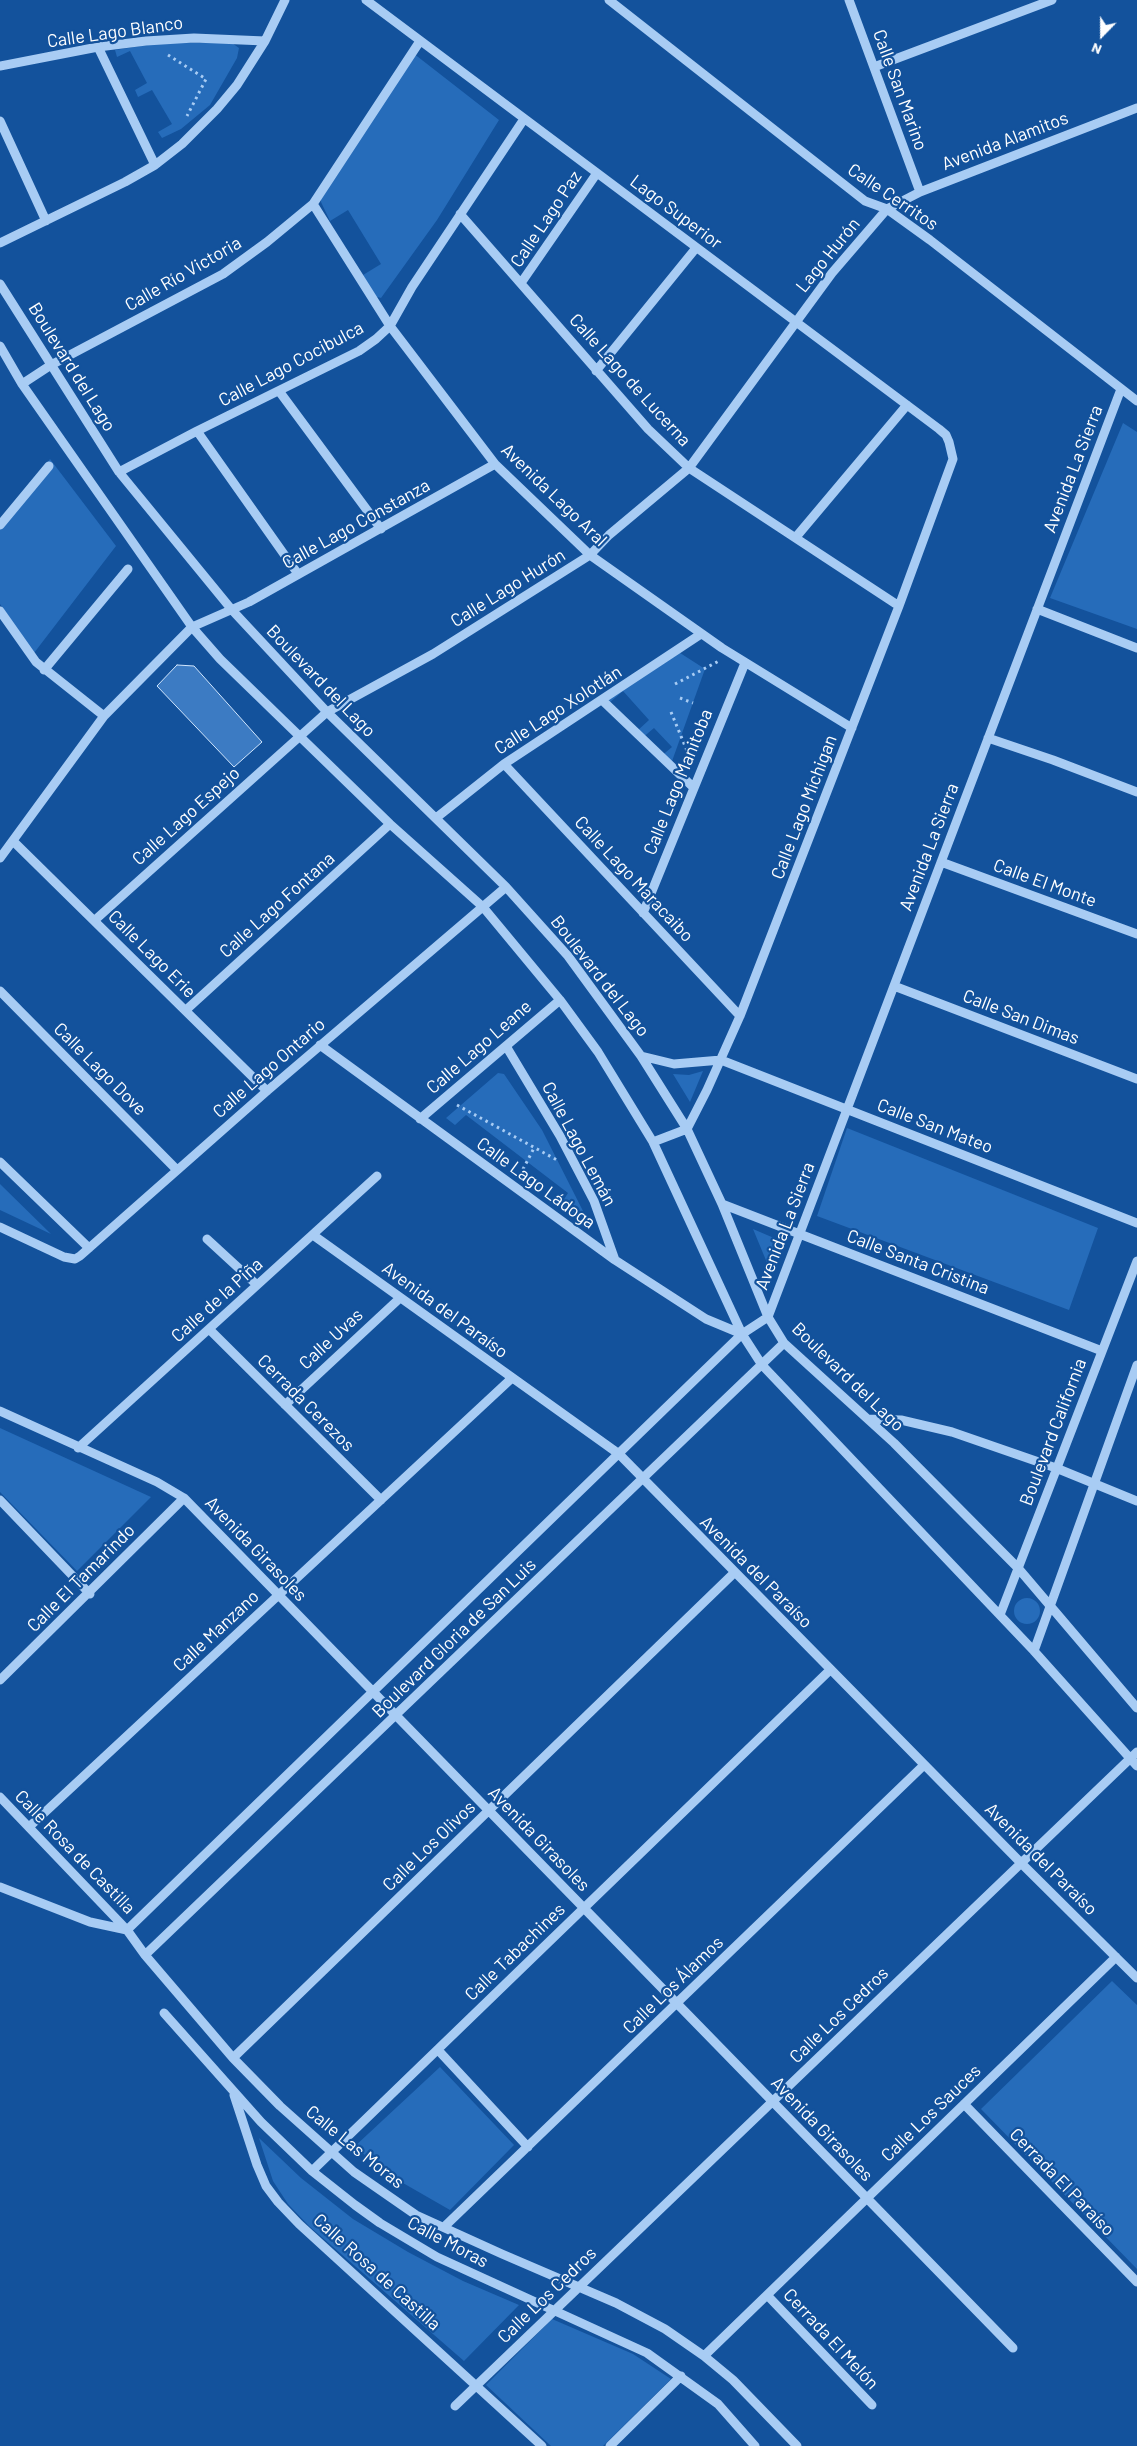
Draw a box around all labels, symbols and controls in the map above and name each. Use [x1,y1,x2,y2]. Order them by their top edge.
north arrow [1077,10,1127,60]
street label: Calle Lago Blanco [46,12,184,52]
street label: Calle San Marino [868,27,932,153]
text: N [1089,40,1104,59]
street label: Avenida Alamitos [939,107,1071,175]
street label: Calle Cerritos [844,159,942,235]
street label: Calle Lago Paz [506,167,586,271]
street label: Lago Superior [626,170,726,254]
street label: Lago Hurón [791,213,865,297]
street label: Calle Río Victoria [121,232,245,316]
street label: Boulevard del Lago [24,299,120,435]
street label: Calle Lago de Lucerna [565,309,695,451]
street label: Calle Lago Cocibulca [215,317,367,411]
street label: Avenida La Sierra [1039,402,1107,536]
street label: Avenida Lago Aral [497,439,611,551]
street label: Calle Lago Constanza [278,474,434,574]
street label: Calle Lago Hurón [447,544,569,632]
street label: Boulevard del Lago [262,620,380,742]
street label: Calle Lago Xolotlán [490,661,626,759]
street label: Calle Lago Manitoba [639,706,717,858]
street label: Calle Lago Míchigan [767,732,841,882]
street label: Calle Lago Espejo [128,762,244,870]
street label: Avenida La Sierra [895,780,963,914]
street label: Calle Lago Maracaibo [570,812,698,946]
street label: Calle Lago Fontana [215,848,339,962]
street label: Calle El Monte [990,854,1100,912]
street label: Calle Lago Erie [104,906,200,1002]
street label: Boulevard del Lago [546,911,654,1041]
street label: Calle San Dimas [960,985,1082,1049]
street label: Calle Lago Leane [422,996,536,1098]
street label: Calle Lago Ontario [209,1013,329,1123]
street label: Calle Lago Dove [49,1018,151,1120]
street label: Calle Lago Lemán [537,1078,621,1210]
street label: Calle San Mateo [874,1094,996,1158]
street label: Calle Lago Ládoga [472,1133,600,1233]
street label: Avenida La Sierra [751,1159,819,1293]
street label: Calle Santa Cristina [844,1225,992,1299]
street label: Calle de la Piña [167,1253,267,1347]
street label: Avenida del Paraíso [378,1257,512,1363]
street label: Calle Uvas [295,1304,367,1374]
street label: Boulevard del Lago [787,1318,909,1436]
street label: Cerrada Cerezos [253,1350,359,1456]
street label: Boulevard California [1015,1355,1091,1509]
street label: Avenida Girasoles [201,1492,311,1606]
street label: Avenida del Paraíso [695,1511,817,1633]
street label: Calle El Tamarindo [23,1520,139,1636]
street label: Boulevard Gloria de San Luis [367,1554,541,1722]
street label: Calle Manzano [168,1586,264,1676]
street label: Avenida Girasoles [484,1782,594,1896]
street label: Calle Rosa de Castilla [10,1786,140,1918]
street label: Calle Los Olivos [378,1796,480,1896]
street label: Avenida del Paraíso [980,1798,1102,1920]
street label: Calle Tabachines [460,1899,570,2005]
street label: Calle Los Álamos [618,1932,728,2038]
street label: Calle Los Cedros [785,1962,893,2068]
street label: Calle Los Sauces [877,2060,985,2166]
street label: Avenida Girasoles [767,2072,877,2186]
street label: Calle Las Moras [301,2101,409,2193]
street label: Cerrada El Paraíso [1005,2123,1119,2241]
street label: Calle Rosa de Castilla [309,2209,445,2335]
street label: Calle Moras [404,2212,492,2272]
street label: Calle Los Cedros [493,2242,601,2348]
street label: Cerrada El Melón [779,2284,883,2394]

